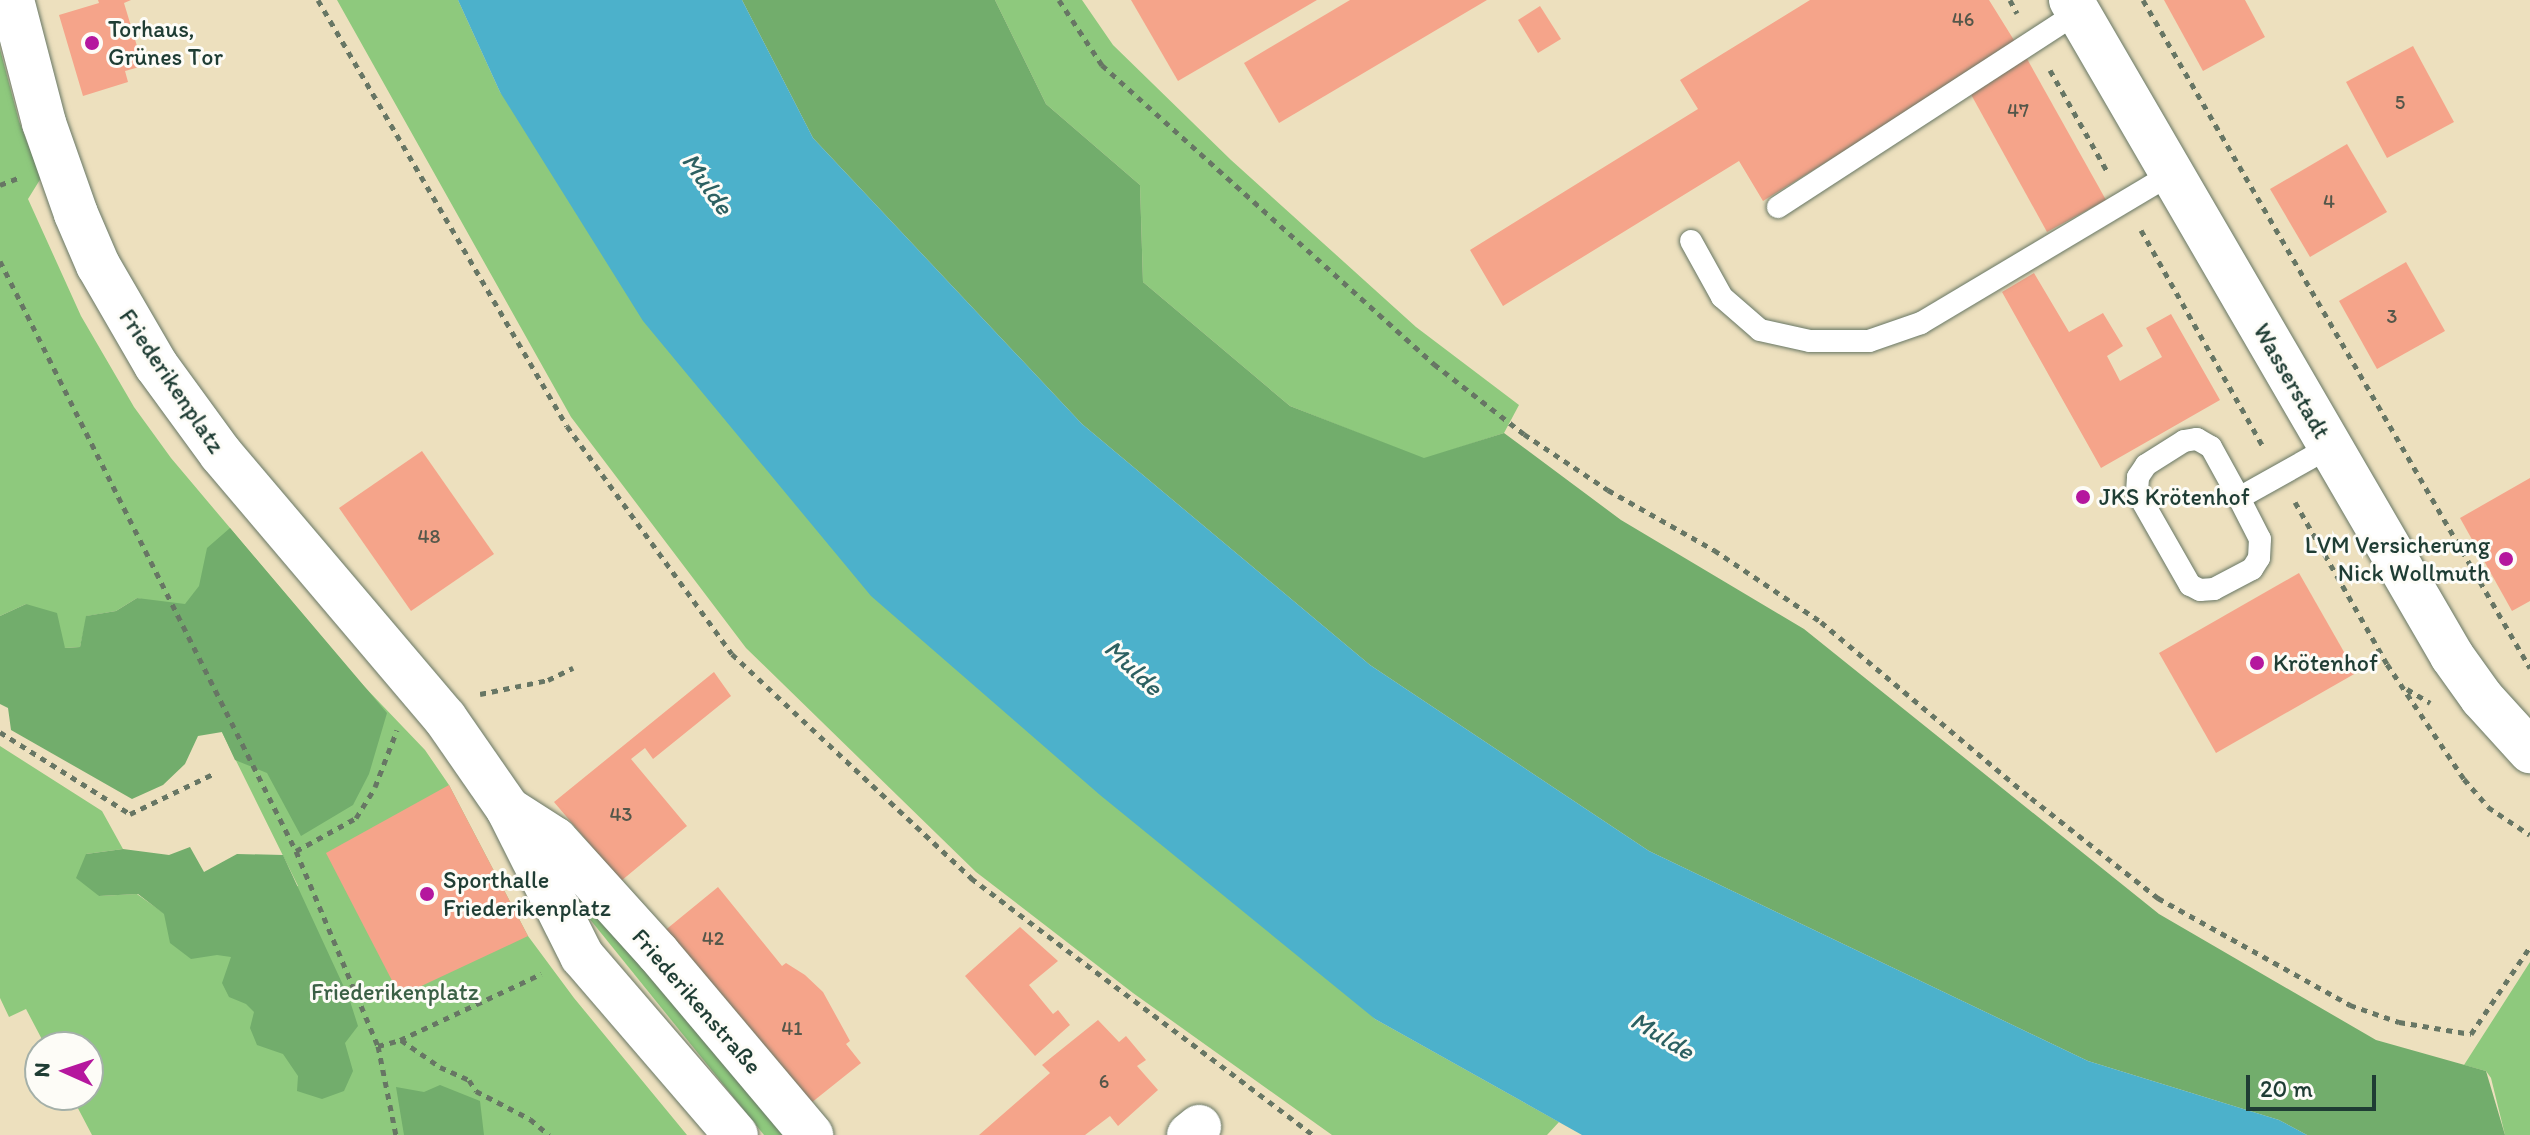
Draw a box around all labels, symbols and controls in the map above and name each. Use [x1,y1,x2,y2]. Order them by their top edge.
house number: 46 [1952,7,1974,31]
place label: Torhaus, Grünes Tor [108,15,221,71]
marker: Torhaus, Grünes Tor [83,34,101,52]
house number: 5 [2395,90,2405,114]
house number: 47 [2007,98,2029,122]
water label: Mulde [675,147,739,221]
house number: 4 [2323,189,2335,213]
street label: Friederikenplatz [113,303,231,459]
house number: 3 [2387,304,2397,328]
street label: Wasserstadt [2247,318,2337,444]
place label: JKS Krötenhof [2099,483,2250,511]
marker: JKS Krötenhof [2074,488,2092,506]
house number: 48 [418,524,440,548]
place label: LVM Versicherung Nick Wollmuth [2305,531,2490,587]
marker: LVM Versicherung Nick Wollmuth [2497,550,2515,568]
water label: Mulde [1097,633,1169,703]
place label: Krötenhof [2273,649,2378,677]
marker: Krötenhof [2248,654,2266,672]
house number: 43 [610,802,632,826]
place label: Sporthalle Friederikenplatz [443,866,611,922]
marker: Sporthalle Friederikenplatz [418,885,436,903]
street label: Friederikenstraße [626,922,768,1080]
house number: 42 [702,926,724,950]
park label: Friederikenplatz [311,978,479,1006]
water label: Mulde [1625,1005,1699,1067]
house number: 41 [781,1016,803,1040]
north arrow [24,1031,104,1111]
scale bar [2250,1059,2380,1109]
text: N [28,1062,55,1078]
house number: 6 [1099,1069,1109,1093]
text: 20 m [2260,1074,2313,1103]

